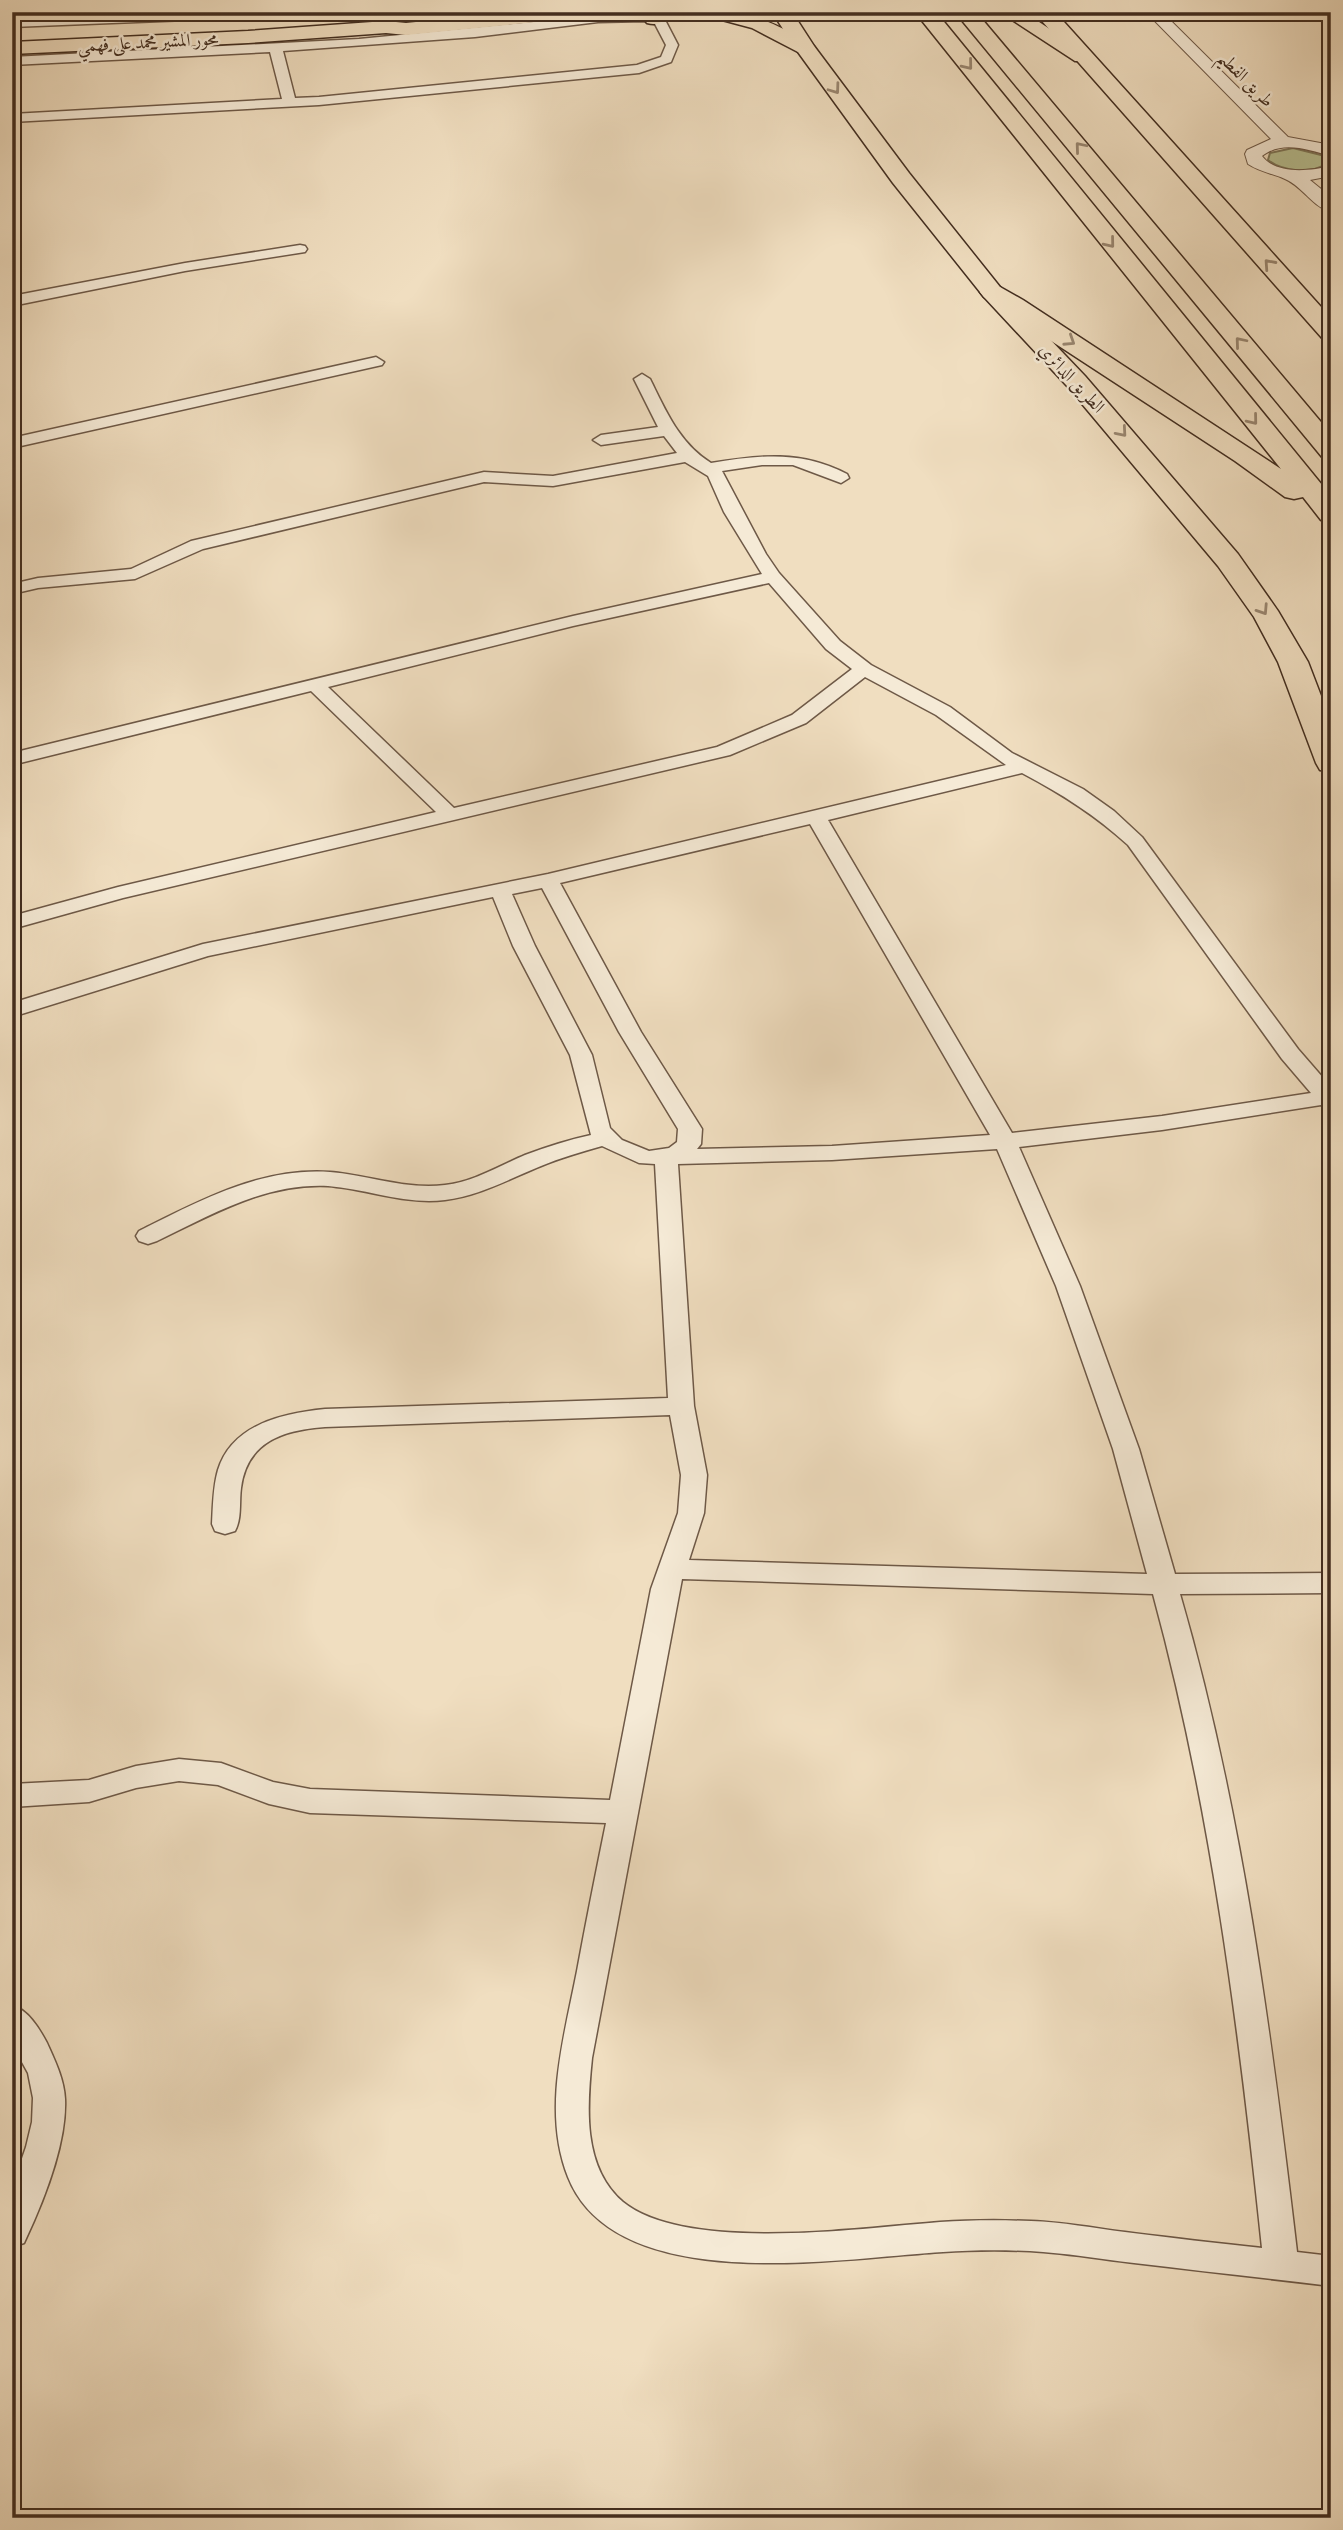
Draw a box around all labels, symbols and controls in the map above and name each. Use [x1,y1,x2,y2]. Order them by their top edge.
street label: محور المشير محمد على فهمي [77,26,219,63]
street label: طريق الفطيم [1208,46,1279,117]
one-way arrow [960,57,972,70]
one-way arrow [826,81,839,93]
one-way arrow [1076,143,1088,156]
one-way arrow [1102,235,1114,248]
one-way arrow [1265,259,1277,272]
one-way arrow [1063,333,1076,346]
one-way arrow [1236,337,1249,349]
street label: الطريق الدائري [1031,338,1110,420]
one-way arrow [1245,412,1258,424]
one-way arrow [1113,424,1126,437]
one-way arrow [1254,602,1267,615]

